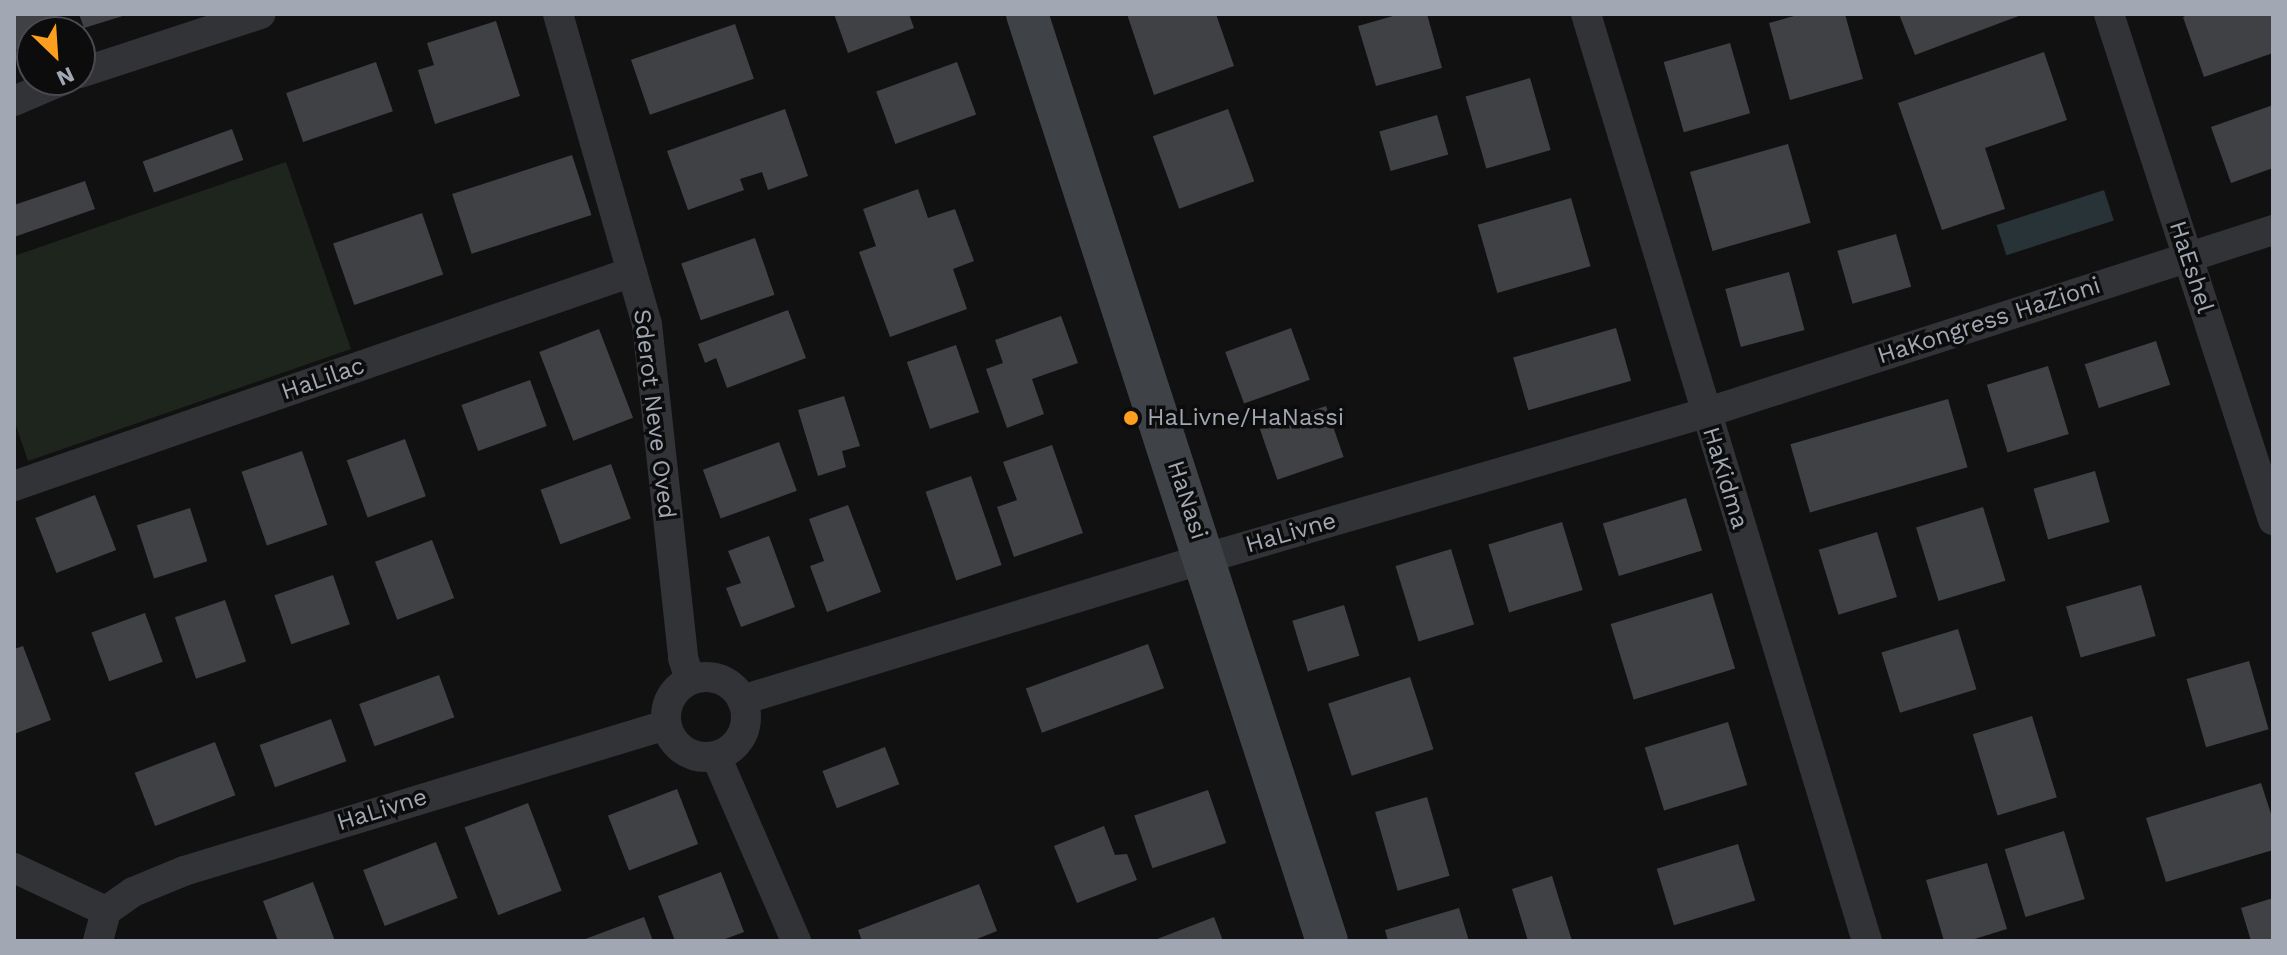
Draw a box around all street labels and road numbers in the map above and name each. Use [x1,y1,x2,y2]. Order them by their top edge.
street label: HaEshel [2163,217,2219,317]
street label: HaKongress HaZioni [1874,271,2104,371]
street label: Sderot Neve Oved [627,308,681,520]
street label: HaLilac [278,351,368,407]
street label: HaKidma [1696,424,1754,532]
street label: HaNasi [1161,457,1213,543]
street label: HaLivne [1242,506,1340,560]
street label: HaLivne [333,783,431,837]

